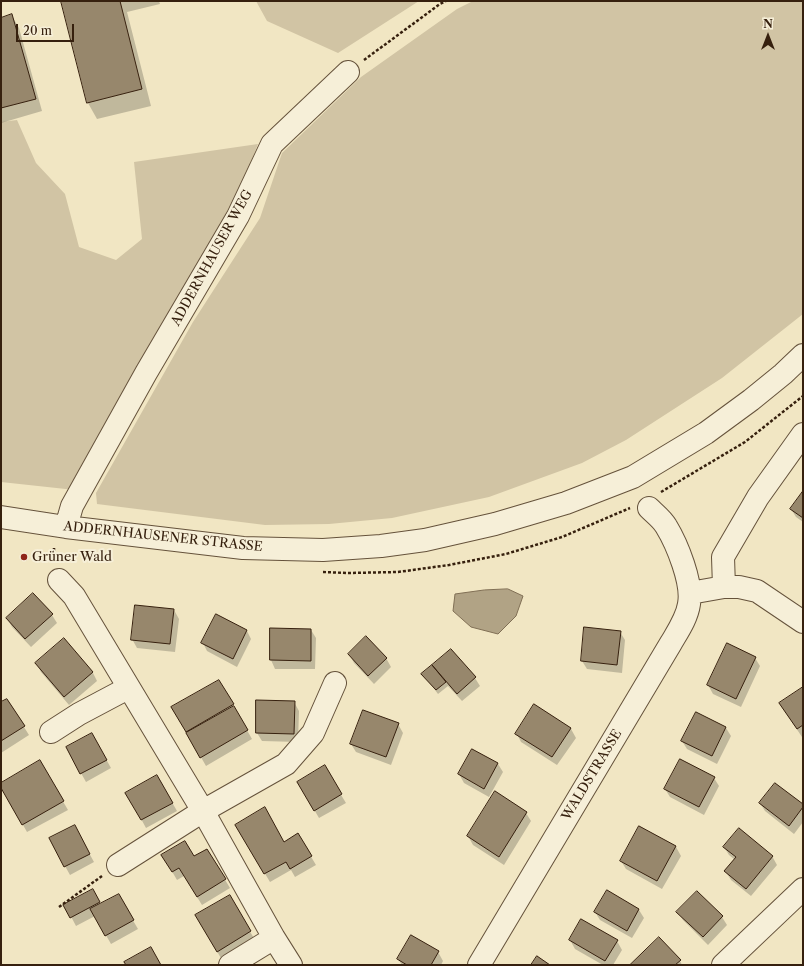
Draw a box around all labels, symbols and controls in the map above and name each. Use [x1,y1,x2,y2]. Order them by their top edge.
scale bar [18,16,76,42]
north arrow [748,16,788,56]
text: N [763,17,773,31]
text: 20 m [23,23,52,38]
street label: ADDERNHAUSER WEG [168,187,256,329]
street label: ADDERNHAUSENER STRASSE [63,519,263,555]
place label: Grüner Wald [32,549,112,565]
marker: Grüner Wald [19,552,29,562]
street label: WALDSTRASSE [559,727,625,823]

